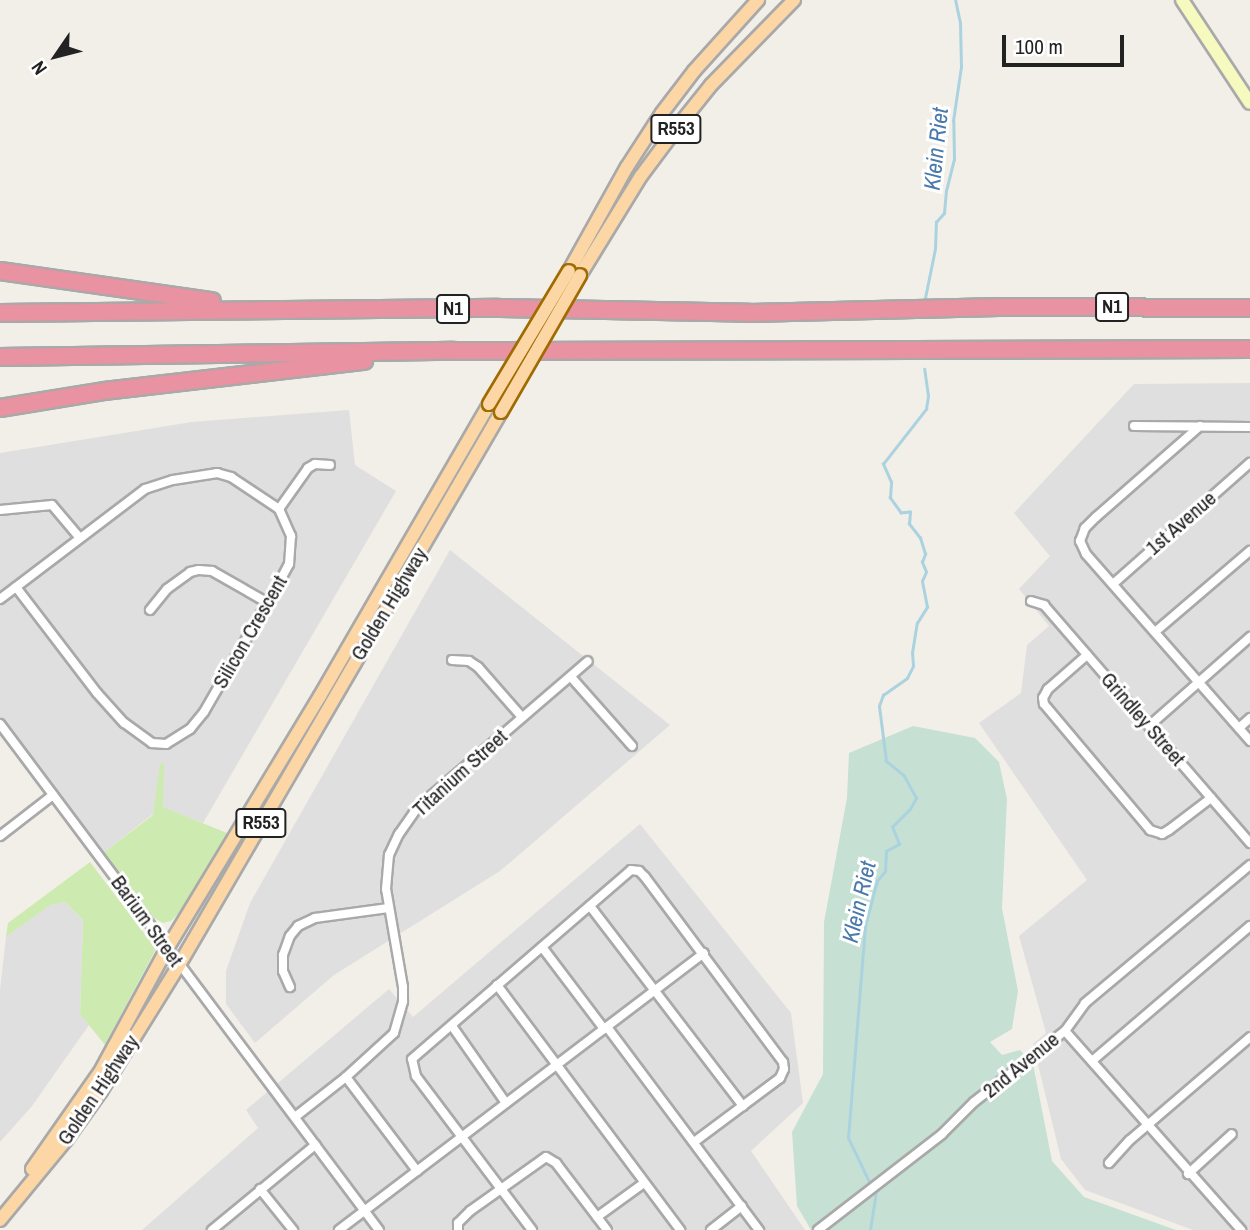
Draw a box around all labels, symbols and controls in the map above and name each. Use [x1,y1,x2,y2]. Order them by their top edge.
north arrow [21,21,91,91]
scale bar [1005,21,1128,65]
text: 100 m [1015,32,1063,61]
text: N [25,56,53,80]
water label: Klein Riet [918,106,954,192]
road number: R553 [650,113,702,144]
road number: N1 [1094,292,1130,322]
road number: N1 [435,294,470,324]
street label: 1st Avenue [1140,485,1222,561]
street label: Golden Highway [345,543,433,665]
street label: Silicon Crescent [208,571,292,693]
street label: Grindley Street [1095,667,1191,771]
street label: Titanium Street [408,724,512,822]
road number: R553 [235,808,287,838]
water label: Klein Riet [836,859,882,945]
street label: Barium Street [106,871,188,971]
street label: 2nd Avenue [977,1026,1065,1104]
street label: Golden Highway [52,1030,144,1150]

